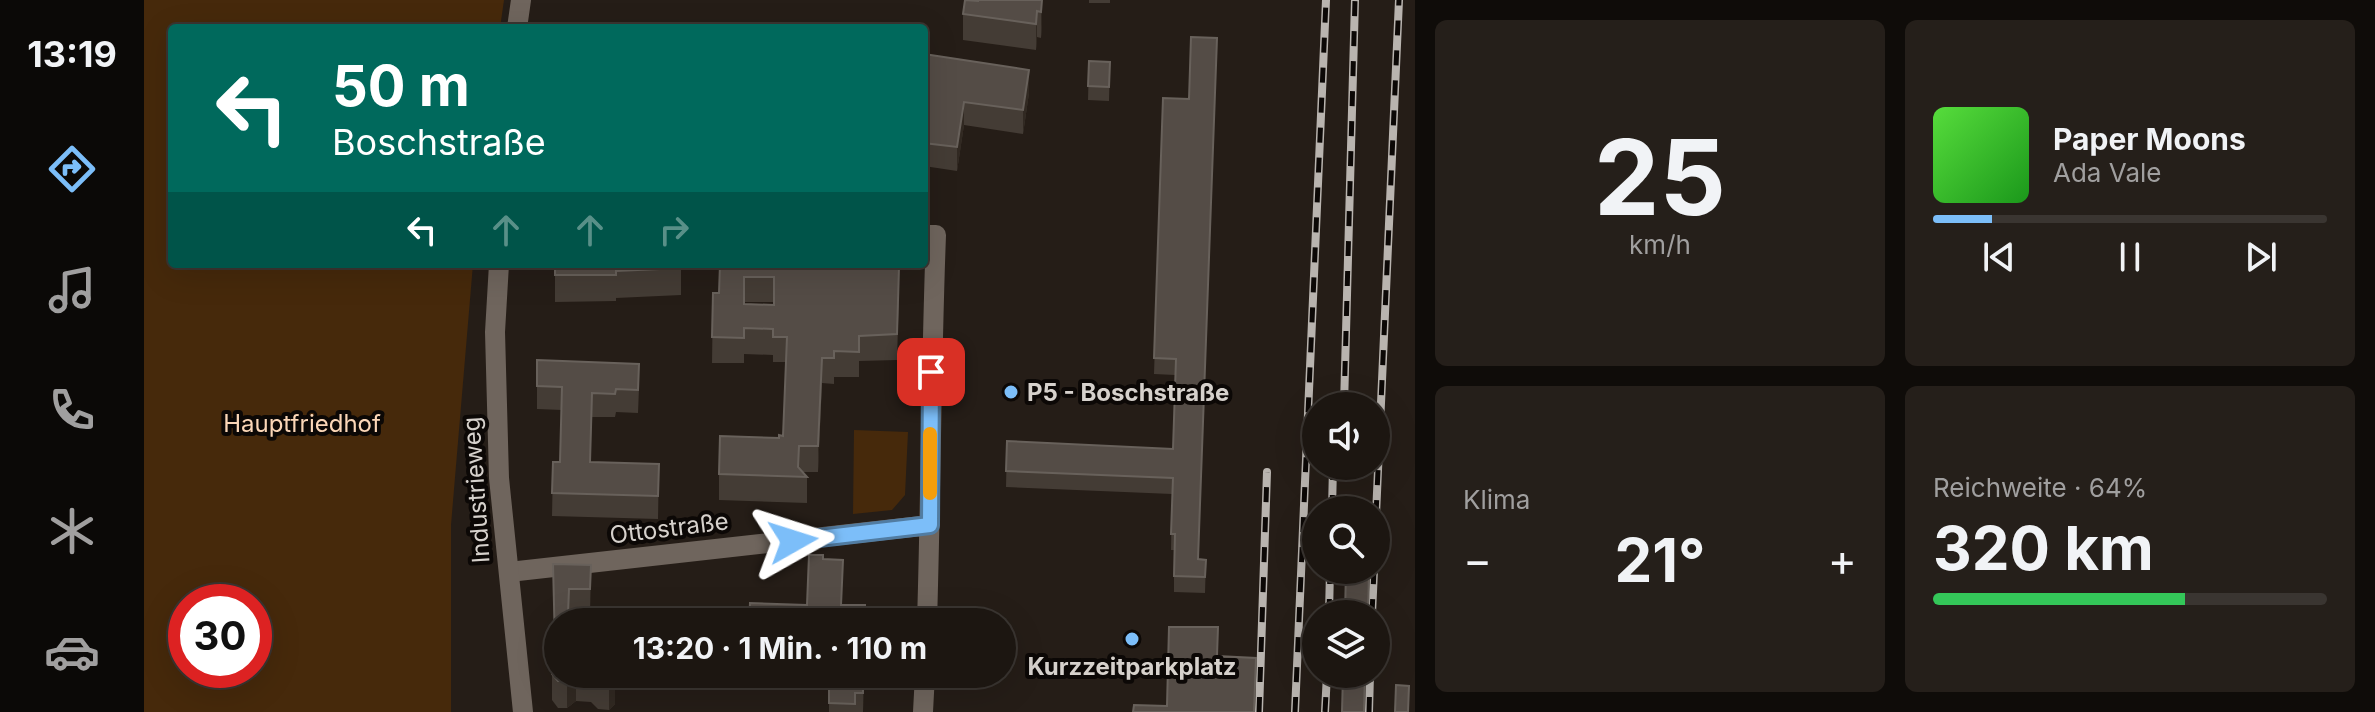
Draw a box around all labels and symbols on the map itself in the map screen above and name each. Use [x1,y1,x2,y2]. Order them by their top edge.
pin [897,338,965,406]
place label: P5 - Boschstraße [1027,378,1229,407]
marker: P5 - Boschstraße [1002,383,1020,401]
park label: Hauptfriedhof [223,409,381,438]
street label: Industrieweg [456,416,496,564]
position arrow [751,499,835,583]
street label: Ottostraße [608,506,730,550]
speed limit sign: 30 [168,584,272,688]
marker: Kurzzeitparkplatz [1123,630,1141,648]
place label: Kurzzeitparkplatz [1027,652,1237,681]

